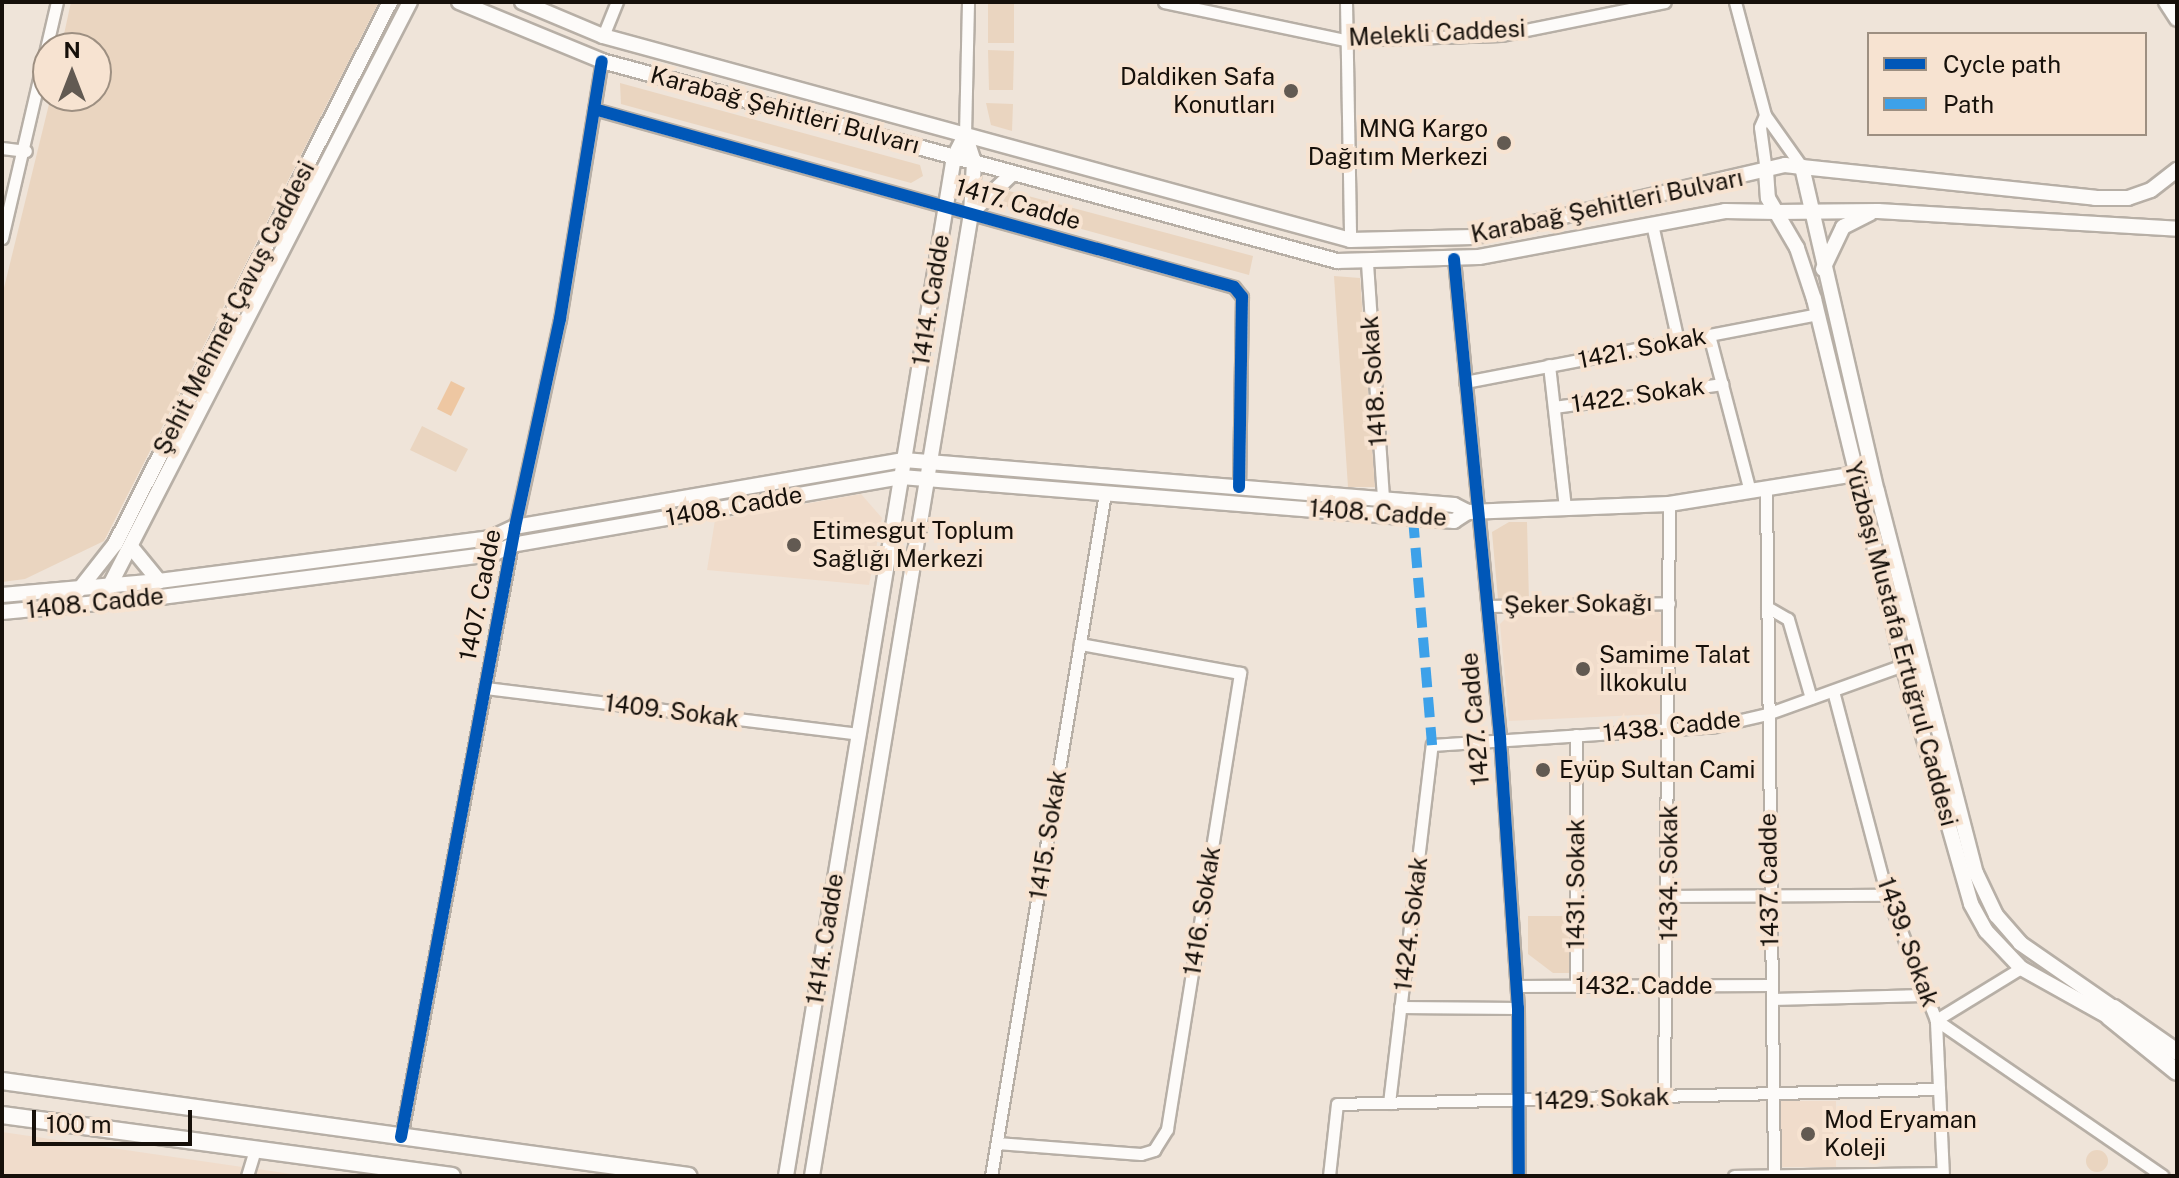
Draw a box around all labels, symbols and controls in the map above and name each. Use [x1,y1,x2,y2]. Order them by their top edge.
street label: Melekli Caddesi [1348,14,1526,52]
north arrow [32,32,112,112]
legend [1867,32,2147,136]
text: N [63,37,81,63]
text: Cycle path [1943,50,2061,78]
street label: Karabağ Şehitleri Bulvarı [647,60,923,160]
place label: Daldiken Safa Konutları [1120,63,1275,119]
marker: Daldiken Safa Konutları [1282,82,1300,100]
text: Path [1943,90,1994,118]
place label: MNG Kargo Dağıtım Merkezi [1308,115,1488,171]
marker: MNG Kargo Dağıtım Merkezi [1495,134,1513,152]
street label: Şehit Mehmet Çavuş Caddesi [147,157,321,459]
street label: Karabağ Şehitleri Bulvarı [1468,163,1746,249]
street label: 1417. Cadde [952,172,1084,236]
street label: 1414. Cadde [906,232,956,368]
street label: 1418. Sokak [1355,315,1393,447]
street label: 1421. Sokak [1576,321,1708,375]
street label: 1422. Sokak [1570,371,1706,419]
street label: Yüzbaşı Mustafa Ertuğrul Caddesi [1838,459,1964,829]
street label: 1408. Cadde [664,480,804,532]
street label: 1408. Cadde [1308,494,1448,532]
place label: Etimesgut Toplum Sağlığı Merkezi [812,517,1014,573]
street label: 1407. Cadde [453,527,507,663]
marker: Etimesgut Toplum Sağlığı Merkezi [783,534,805,556]
street label: 1408. Cadde [25,581,165,625]
street label: Şeker Sokağı [1504,588,1652,620]
place label: Samime Talat İlkokulu [1599,641,1751,697]
street label: 1427. Cadde [1455,651,1495,787]
marker: Samime Talat İlkokulu [1574,660,1592,678]
street label: 1409. Sokak [603,688,741,734]
street label: 1438. Cadde [1602,704,1742,748]
place label: Eyüp Sultan Cami [1559,756,1756,784]
marker: Eyüp Sultan Cami [1534,761,1552,779]
street label: 1415. Sokak [1024,768,1072,902]
street label: 1434. Sokak [1655,805,1683,941]
street label: 1437. Cadde [1753,813,1785,947]
street label: 1431. Sokak [1562,819,1590,949]
street label: 1416. Sokak [1178,844,1226,978]
street label: 1424. Sokak [1388,855,1434,993]
street label: 1414. Cadde [800,871,850,1007]
street label: 1439. Sokak [1871,873,1945,1011]
street label: 1432. Cadde [1575,972,1713,1000]
street label: 1429. Sokak [1534,1082,1670,1116]
scale bar [36,1094,196,1144]
place label: Mod Eryaman Koleji [1824,1106,1977,1162]
text: 100 m [46,1110,112,1138]
marker: Mod Eryaman Koleji [1799,1125,1817,1143]

